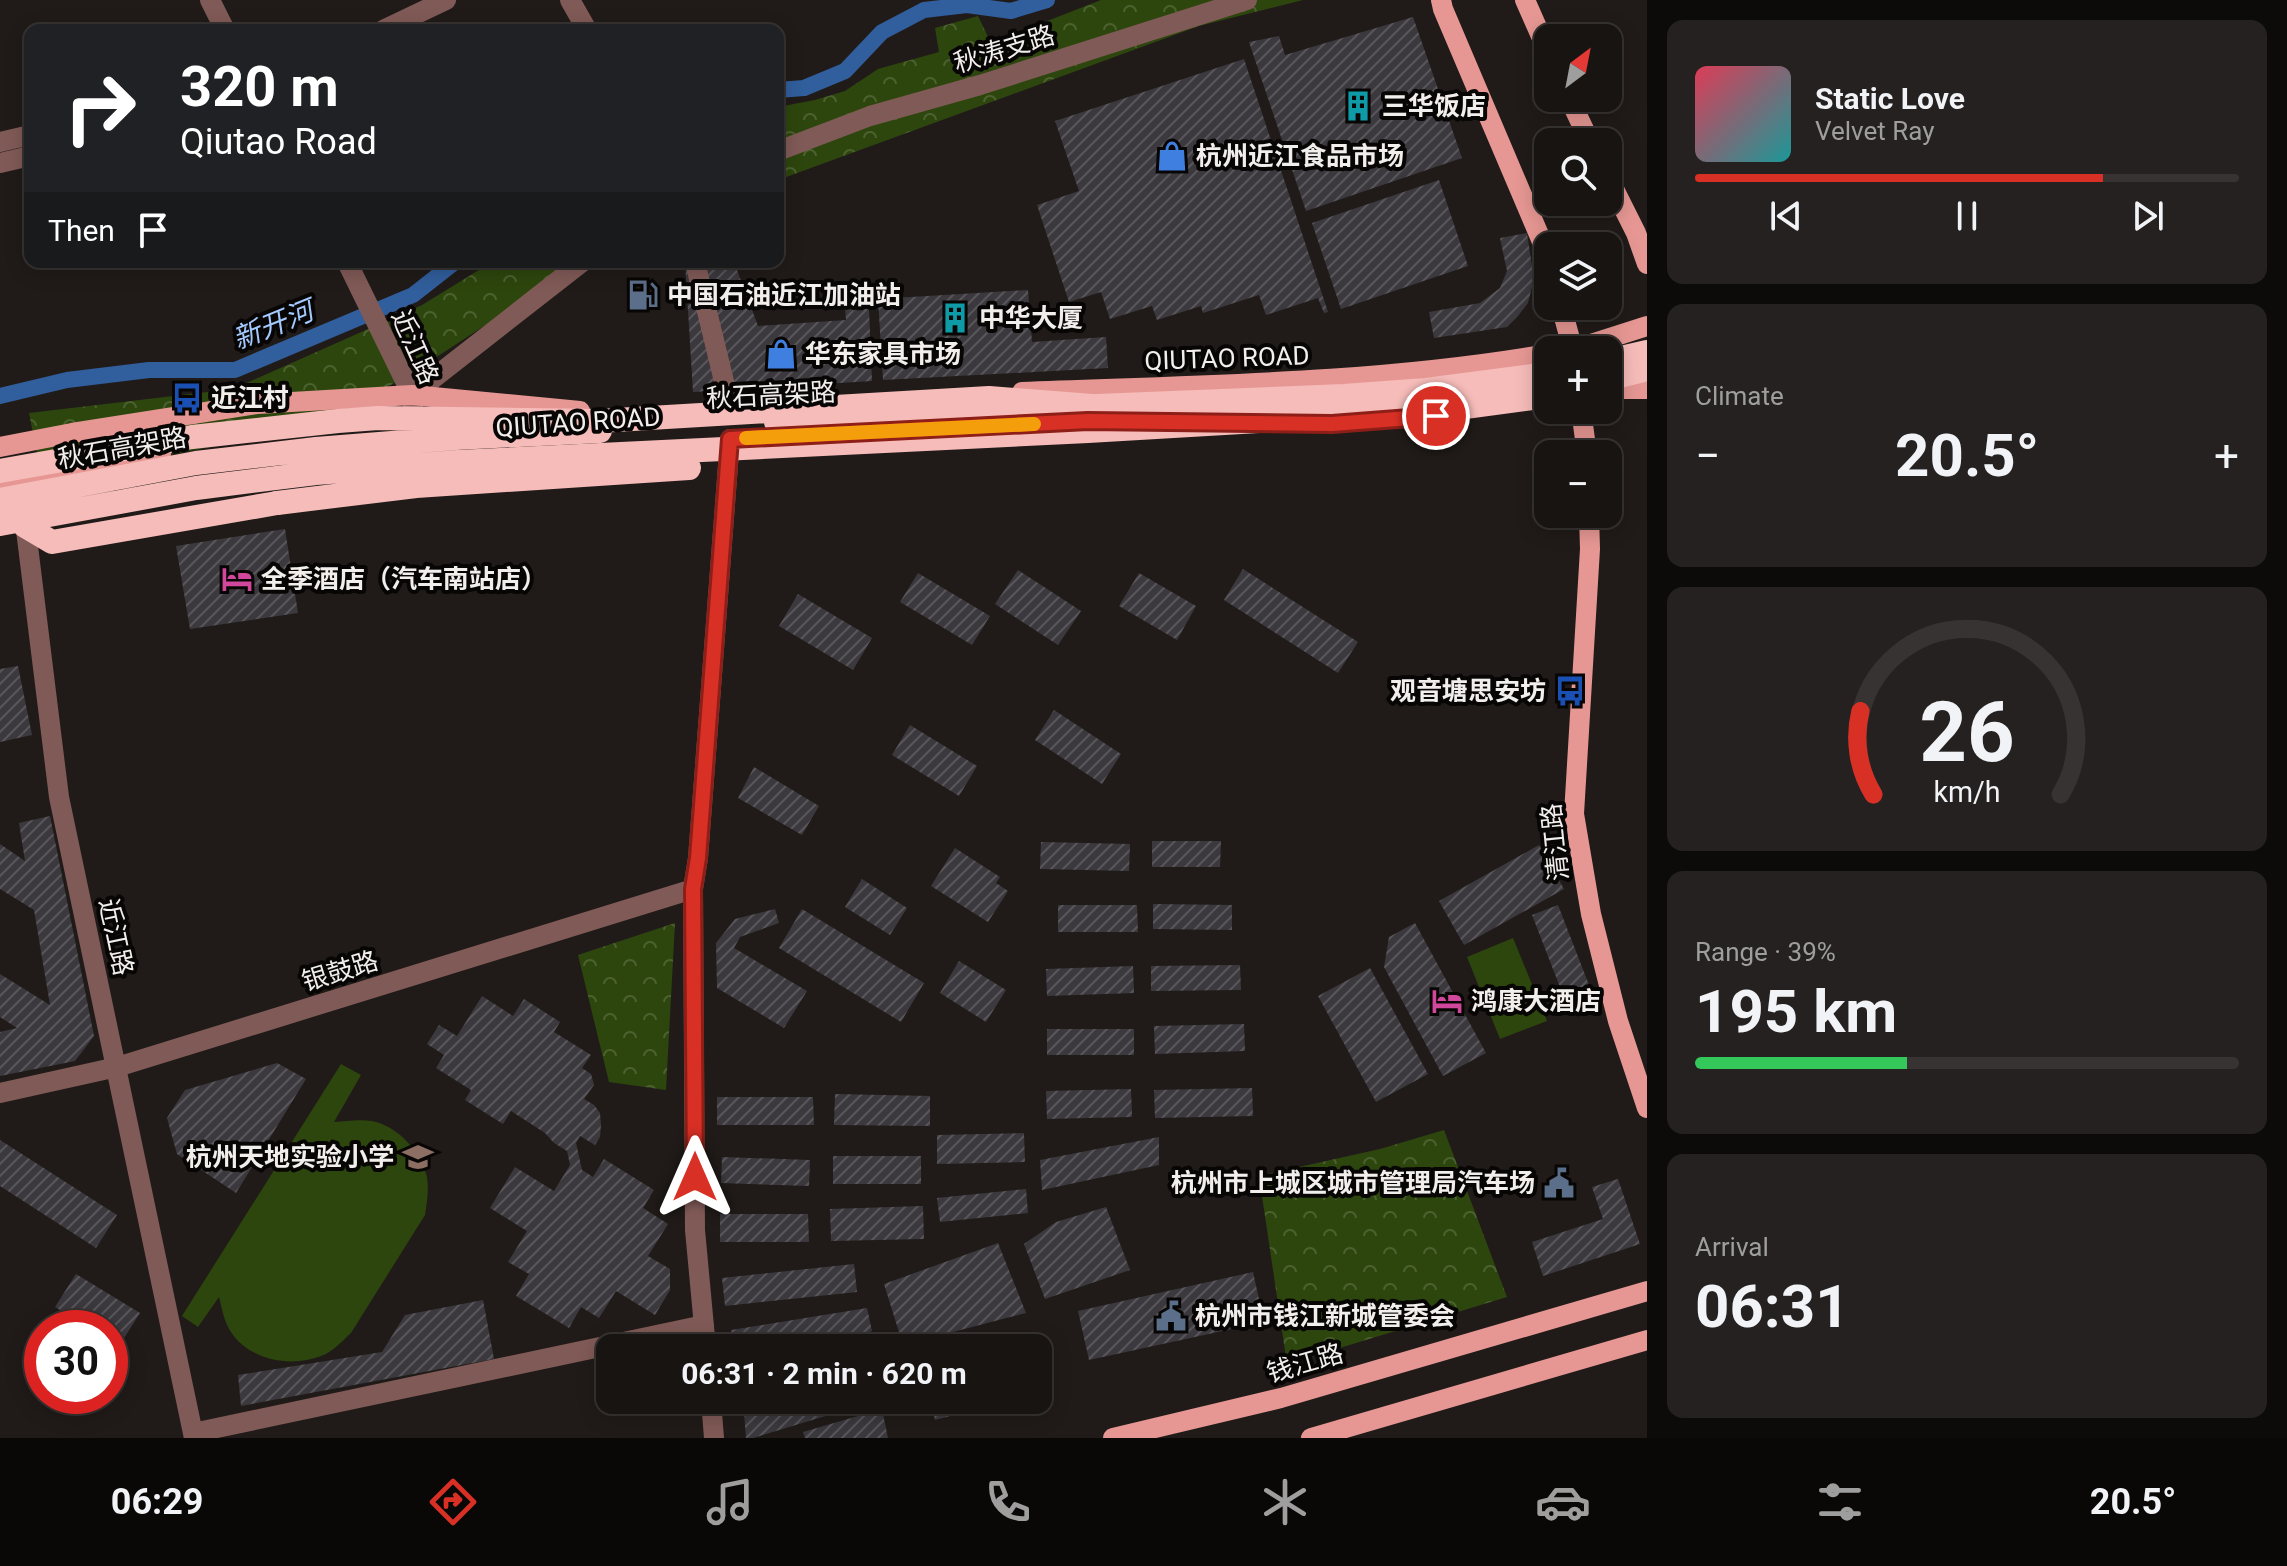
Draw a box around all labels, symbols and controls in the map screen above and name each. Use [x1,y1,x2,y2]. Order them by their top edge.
street label: 秋涛支路 [950,19,1058,79]
north arrow [1534,24,1622,112]
map controls [1534,24,1622,528]
text: 320 m [180,54,339,120]
icon: right [48,56,152,160]
text: Static Love [1815,81,1965,116]
building icon: 三华饭店 [1341,89,1375,123]
place label: 三华饭店 [1382,91,1486,121]
text: Velvet Ray [1815,116,1935,146]
text: Qiutao Road [180,121,377,163]
button: search [1534,128,1622,216]
shop icon: 杭州近江食品市场 [1155,139,1189,173]
place label: 杭州近江食品市场 [1196,141,1404,171]
icon: previous [1764,194,1808,238]
icon: pause [1945,194,1989,238]
icon: next [2126,194,2170,238]
icon: arrive [131,208,175,252]
text: Then [48,213,115,248]
button: layers [1534,232,1622,320]
fuel station icon: 中国石油近江加油站 [626,278,660,312]
place label: 中国石油近江加油站 [667,280,901,310]
water label: 新开河 [228,292,323,356]
building icon: 中华大厦 [938,301,972,335]
place label: 中华大厦 [979,303,1083,333]
street label: 近江路 [385,305,445,389]
button: + [1534,336,1622,424]
shop icon: 华东家具市场 [764,337,798,371]
place label: 华东家具市场 [805,339,961,369]
street label: QIUTAO ROAD [1144,340,1310,376]
street label: 秋石高架路 [705,377,837,413]
bus stop icon: 近江村 [170,381,204,415]
text: Climate [1695,381,1784,411]
pin [1402,382,1470,450]
place label: 近江村 [211,383,289,413]
icon: arrive [1414,394,1458,438]
street label: QIUTAO ROAD [495,401,661,443]
text: 20.5° [1895,420,2039,491]
street label: 秋石高架路 [55,422,189,474]
text: − [1695,430,1720,482]
text: + [2214,430,2239,482]
button: − [1534,440,1622,528]
hotel icon: 全季酒店（汽车南站店） [220,562,254,596]
place label: 全季酒店（汽车南站店） [261,564,547,594]
bus stop icon: 观音塘思安坊 [1553,674,1587,708]
place label: 观音塘思安坊 [1390,676,1546,706]
text: 26 [1919,684,2015,781]
text: km/h [1933,775,2001,809]
street label: 清江路 [1536,802,1574,882]
street label: 近江路 [93,896,139,978]
text: Range · 39% [1695,937,1836,967]
street label: 银鼓路 [298,945,382,997]
text: 195 km [1695,976,1897,1047]
hotel icon: 鸿康大酒店 [1430,984,1464,1018]
place label: 鸿康大酒店 [1471,986,1601,1016]
position arrow [653,1135,737,1219]
school or university icon: 杭州天地实验小学 [401,1140,435,1174]
place label: 杭州天地实验小学 [186,1142,394,1172]
public building icon: 杭州市上城区城市管理局汽车场 [1542,1166,1576,1200]
place label: 杭州市上城区城市管理局汽车场 [1171,1168,1535,1198]
text: Arrival [1695,1232,1769,1262]
text: 06:31 [1695,1271,1850,1342]
public building icon: 杭州市钱江新城管委会 [1154,1299,1188,1333]
place label: 杭州市钱江新城管委会 [1195,1301,1455,1331]
speed limit sign: 30 [24,1310,128,1414]
street label: 钱江路 [1263,1338,1347,1388]
text: 06:31 · 2 min · 620 m [681,1356,967,1391]
icon: directions [425,1474,481,1530]
icon: music [702,1474,758,1530]
icon: phone [980,1474,1036,1530]
icon: climate [1257,1474,1313,1530]
icon: car [1535,1474,1591,1530]
icon: filters [1812,1474,1868,1530]
text: 06:29 [111,1481,204,1523]
text: 20.5° [2090,1481,2176,1523]

